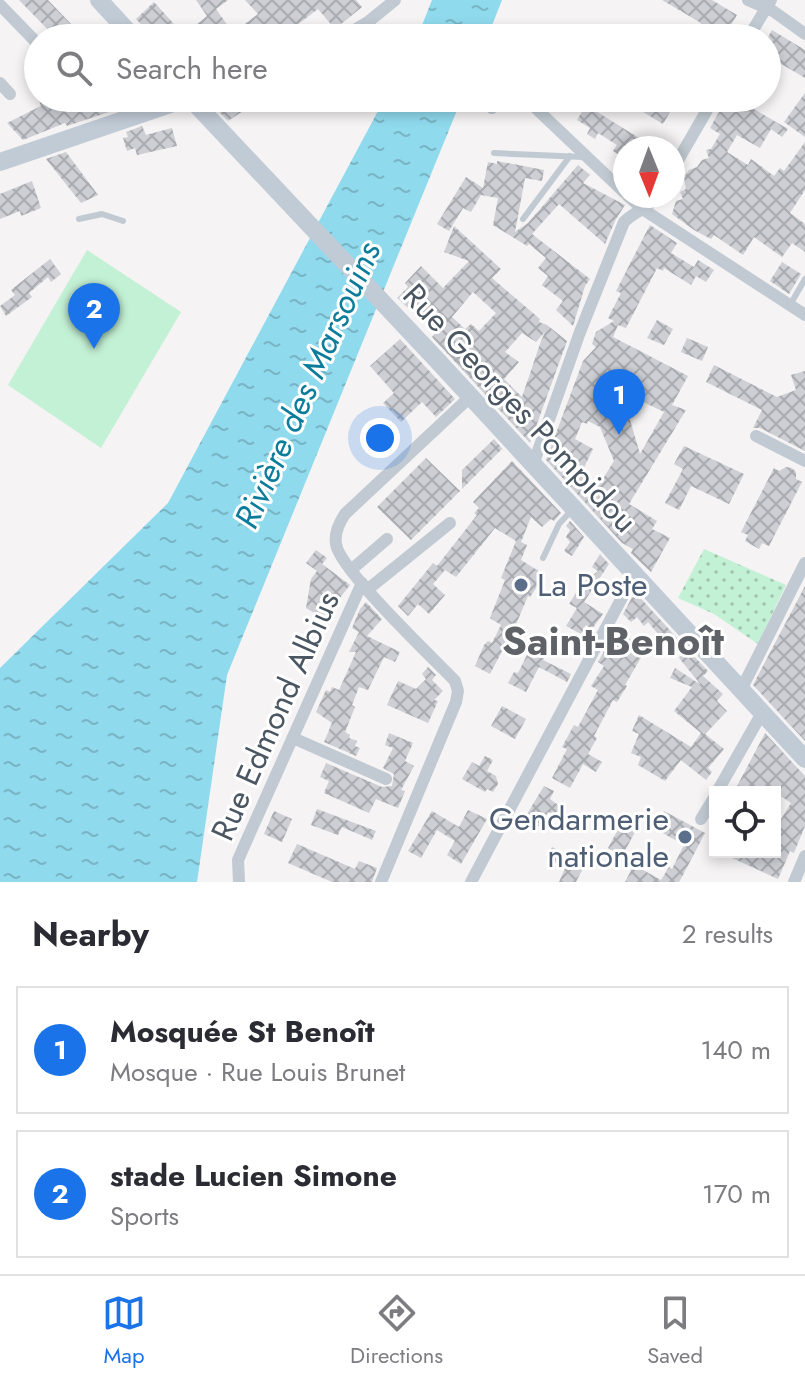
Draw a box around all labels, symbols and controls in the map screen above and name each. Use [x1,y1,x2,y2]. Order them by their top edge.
search box [24,24,781,112]
icon: search [52,46,96,90]
text: Search here [116,47,268,90]
north arrow [613,136,685,208]
water label: Rivière des Marsouins [222,233,393,536]
street label: Rue Georges Pompidou [392,273,648,543]
pin: 2 [68,283,120,349]
pin: 1 [593,369,645,435]
your location [360,418,400,458]
place label: La Poste [537,562,648,608]
marker: La Poste [512,576,530,594]
street label: Rue Edmond Albius [199,584,351,848]
district label: Saint-Benoît [502,612,724,670]
map controls [709,786,781,858]
button: locate [709,786,781,858]
place label: Gendarmerie nationale [489,796,669,879]
marker: Gendarmerie nationale [676,828,694,846]
text: Nearby [32,910,149,959]
text: 2 results [682,915,773,953]
text: Mosquée St Benoît [110,1010,374,1053]
text: 1 [53,1031,67,1069]
text: 140 m [700,1031,771,1069]
text: Mosque · Rue Louis Brunet [110,1053,405,1091]
text: stade Lucien Simone [110,1154,397,1197]
text: 2 [51,1175,69,1213]
text: 170 m [702,1175,771,1213]
text: Sports [110,1197,179,1235]
tab: Map [102,1291,146,1371]
tab: Directions [350,1291,443,1371]
tab: Saved [647,1291,703,1371]

